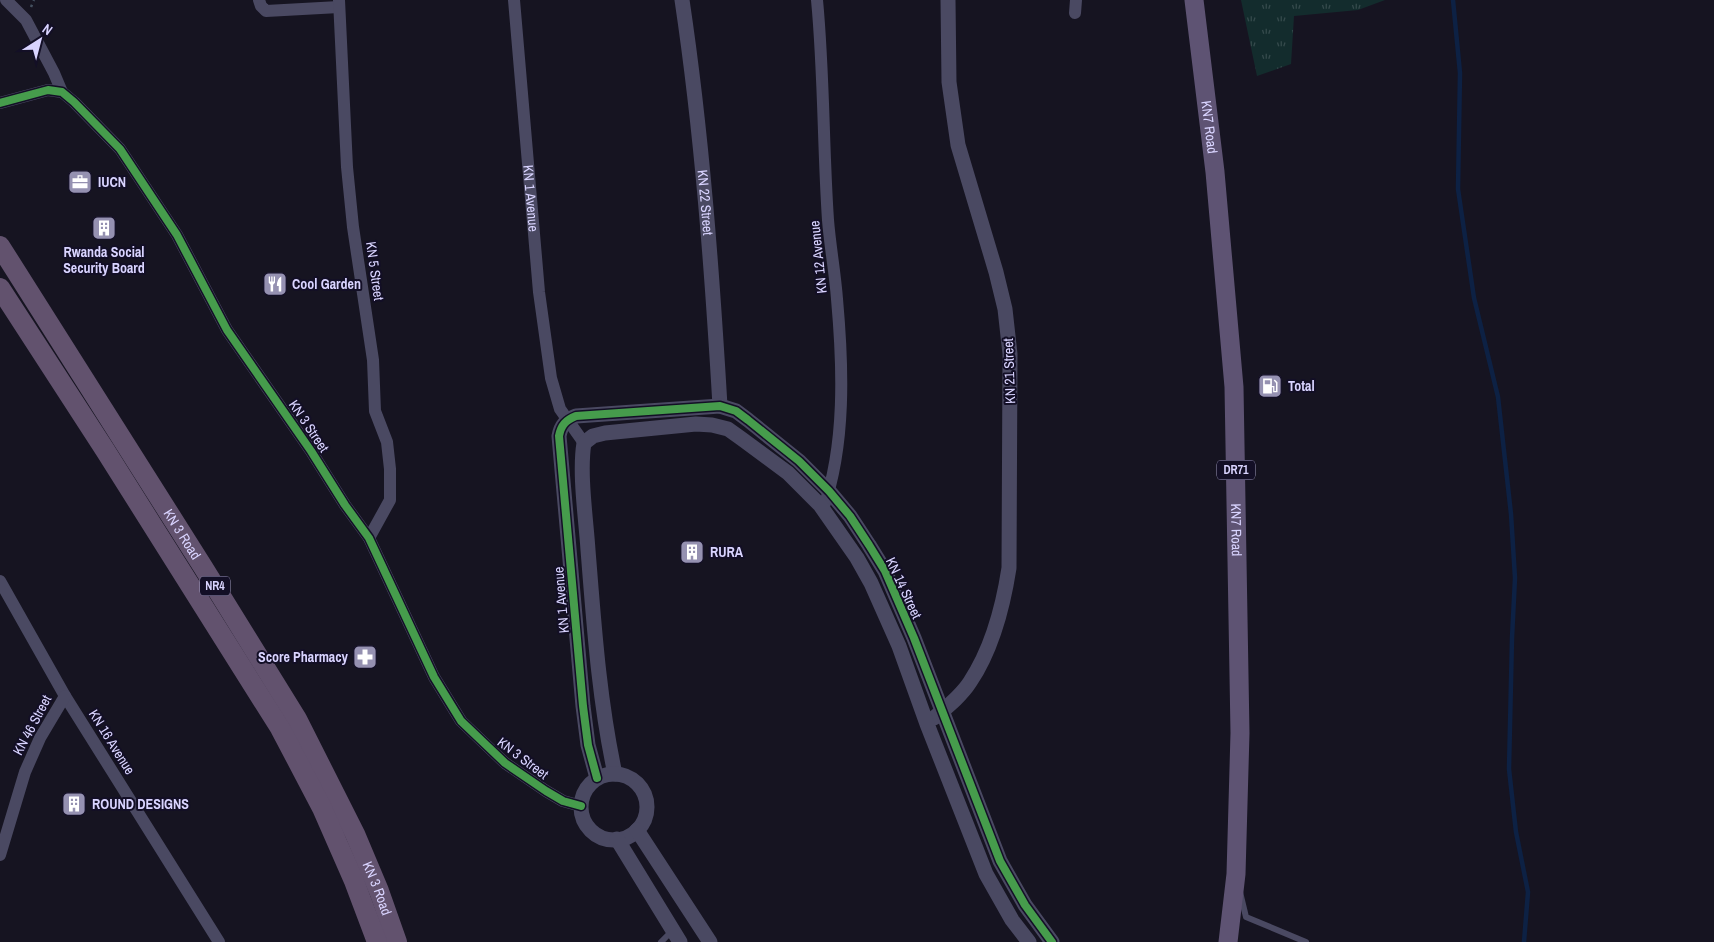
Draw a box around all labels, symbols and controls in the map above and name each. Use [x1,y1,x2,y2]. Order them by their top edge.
north arrow [15,15,65,65]
text: N [39,20,56,39]
street label: KN7 Road [1197,100,1222,154]
street label: KN 1 Avenue [519,164,543,232]
office icon: IUCN [67,169,93,195]
street label: KN 22 Street [694,169,717,236]
place label: IUCN [98,173,126,191]
building icon: Rwanda Social Security Board [91,215,117,241]
street label: KN 12 Avenue [805,220,831,294]
street label: KN 5 Street [362,240,388,302]
place label: Rwanda Social Security Board [63,243,145,277]
restaurant icon: Cool Garden [262,271,288,297]
place label: Cool Garden [292,275,361,293]
street label: KN 21 Street [999,338,1019,404]
fuel station icon: Total [1257,373,1283,399]
place label: Total [1288,377,1315,395]
street label: KN 3 Street [285,396,333,456]
road number: DR71 [1217,460,1255,480]
street label: KN7 Road [1227,503,1246,557]
street label: KN 3 Road [160,506,205,563]
building icon: RURA [679,539,705,565]
place label: RURA [710,543,744,561]
street label: KN 14 Street [882,554,926,622]
street label: KN 1 Avenue [549,566,573,634]
road number: NR4 [200,576,230,596]
pharmacy icon: Score Pharmacy [352,644,378,670]
place label: Score Pharmacy [258,648,349,666]
street label: KN 46 Street [9,692,55,758]
street label: KN 16 Avenue [85,706,139,778]
street label: KN 3 Street [494,733,552,783]
building icon: ROUND DESIGNS [61,791,87,817]
place label: ROUND DESIGNS [92,795,189,813]
street label: KN 3 Road [359,859,396,918]

